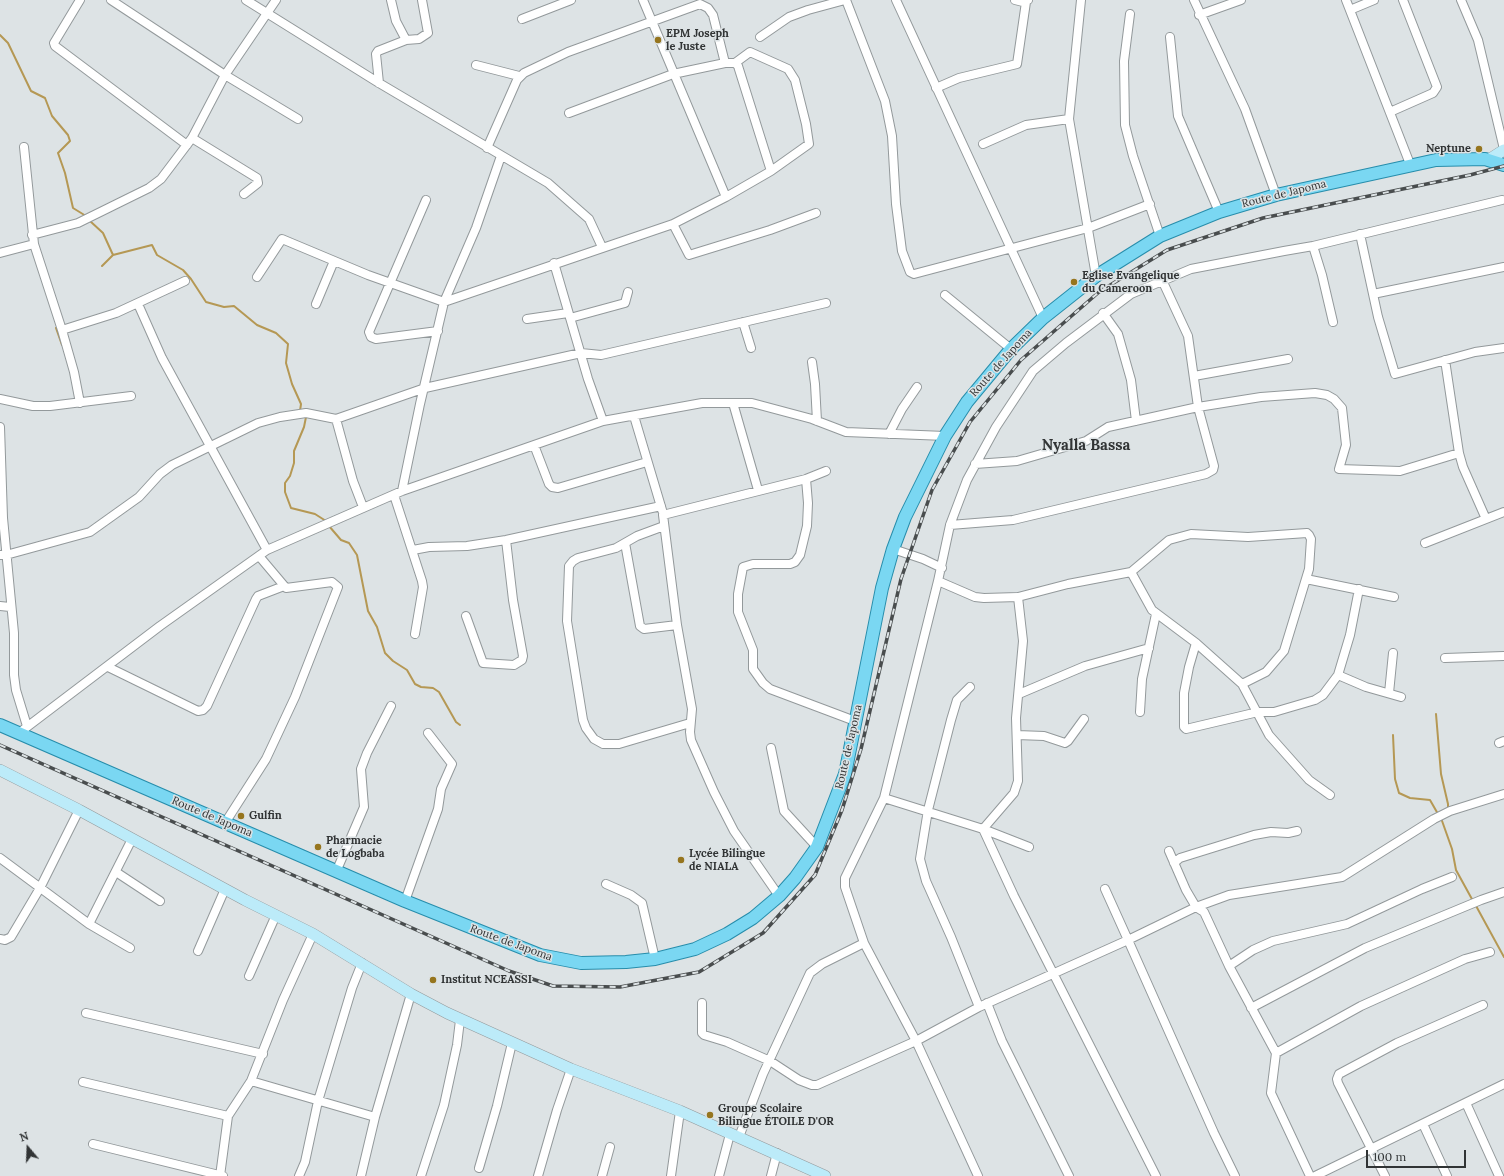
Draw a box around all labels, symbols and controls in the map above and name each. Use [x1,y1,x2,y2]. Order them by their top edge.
place label: EPM Joseph le Juste [666,27,729,53]
marker: EPM Joseph le Juste [653,35,663,45]
place label: Neptune [1426,142,1471,156]
marker: Neptune [1474,144,1484,154]
street label: Route de Japoma [1240,177,1328,211]
place label: Eglise Evangelique du Cameroon [1082,269,1179,295]
marker: Eglise Evangelique du Cameroon [1069,277,1079,287]
street label: Route de Japoma [967,326,1035,400]
district label: Nyalla Bassa [1042,437,1130,455]
street label: Route de Japoma [833,703,865,791]
street label: Route de Japoma [170,794,254,840]
place label: Gulfin [249,809,282,823]
marker: Gulfin [236,811,246,821]
place label: Pharmacie de Logbaba [326,834,384,860]
marker: Pharmacie de Logbaba [313,842,323,852]
place label: Lycée Bilingue de NIALA [689,847,765,873]
marker: Lycée Bilingue de NIALA [676,855,686,865]
street label: Route de Japoma [468,922,554,964]
place label: Institut NCEASSI [441,973,532,987]
marker: Institut NCEASSI [428,975,438,985]
place label: Groupe Scolaire Bilingue ÉTOILE D'OR [718,1102,834,1128]
marker: Groupe Scolaire Bilingue ÉTOILE D'OR [705,1110,715,1120]
north arrow [8,1128,48,1168]
text: N [18,1129,30,1145]
scale bar [1368,1142,1468,1168]
text: 100 m [1373,1149,1406,1164]

